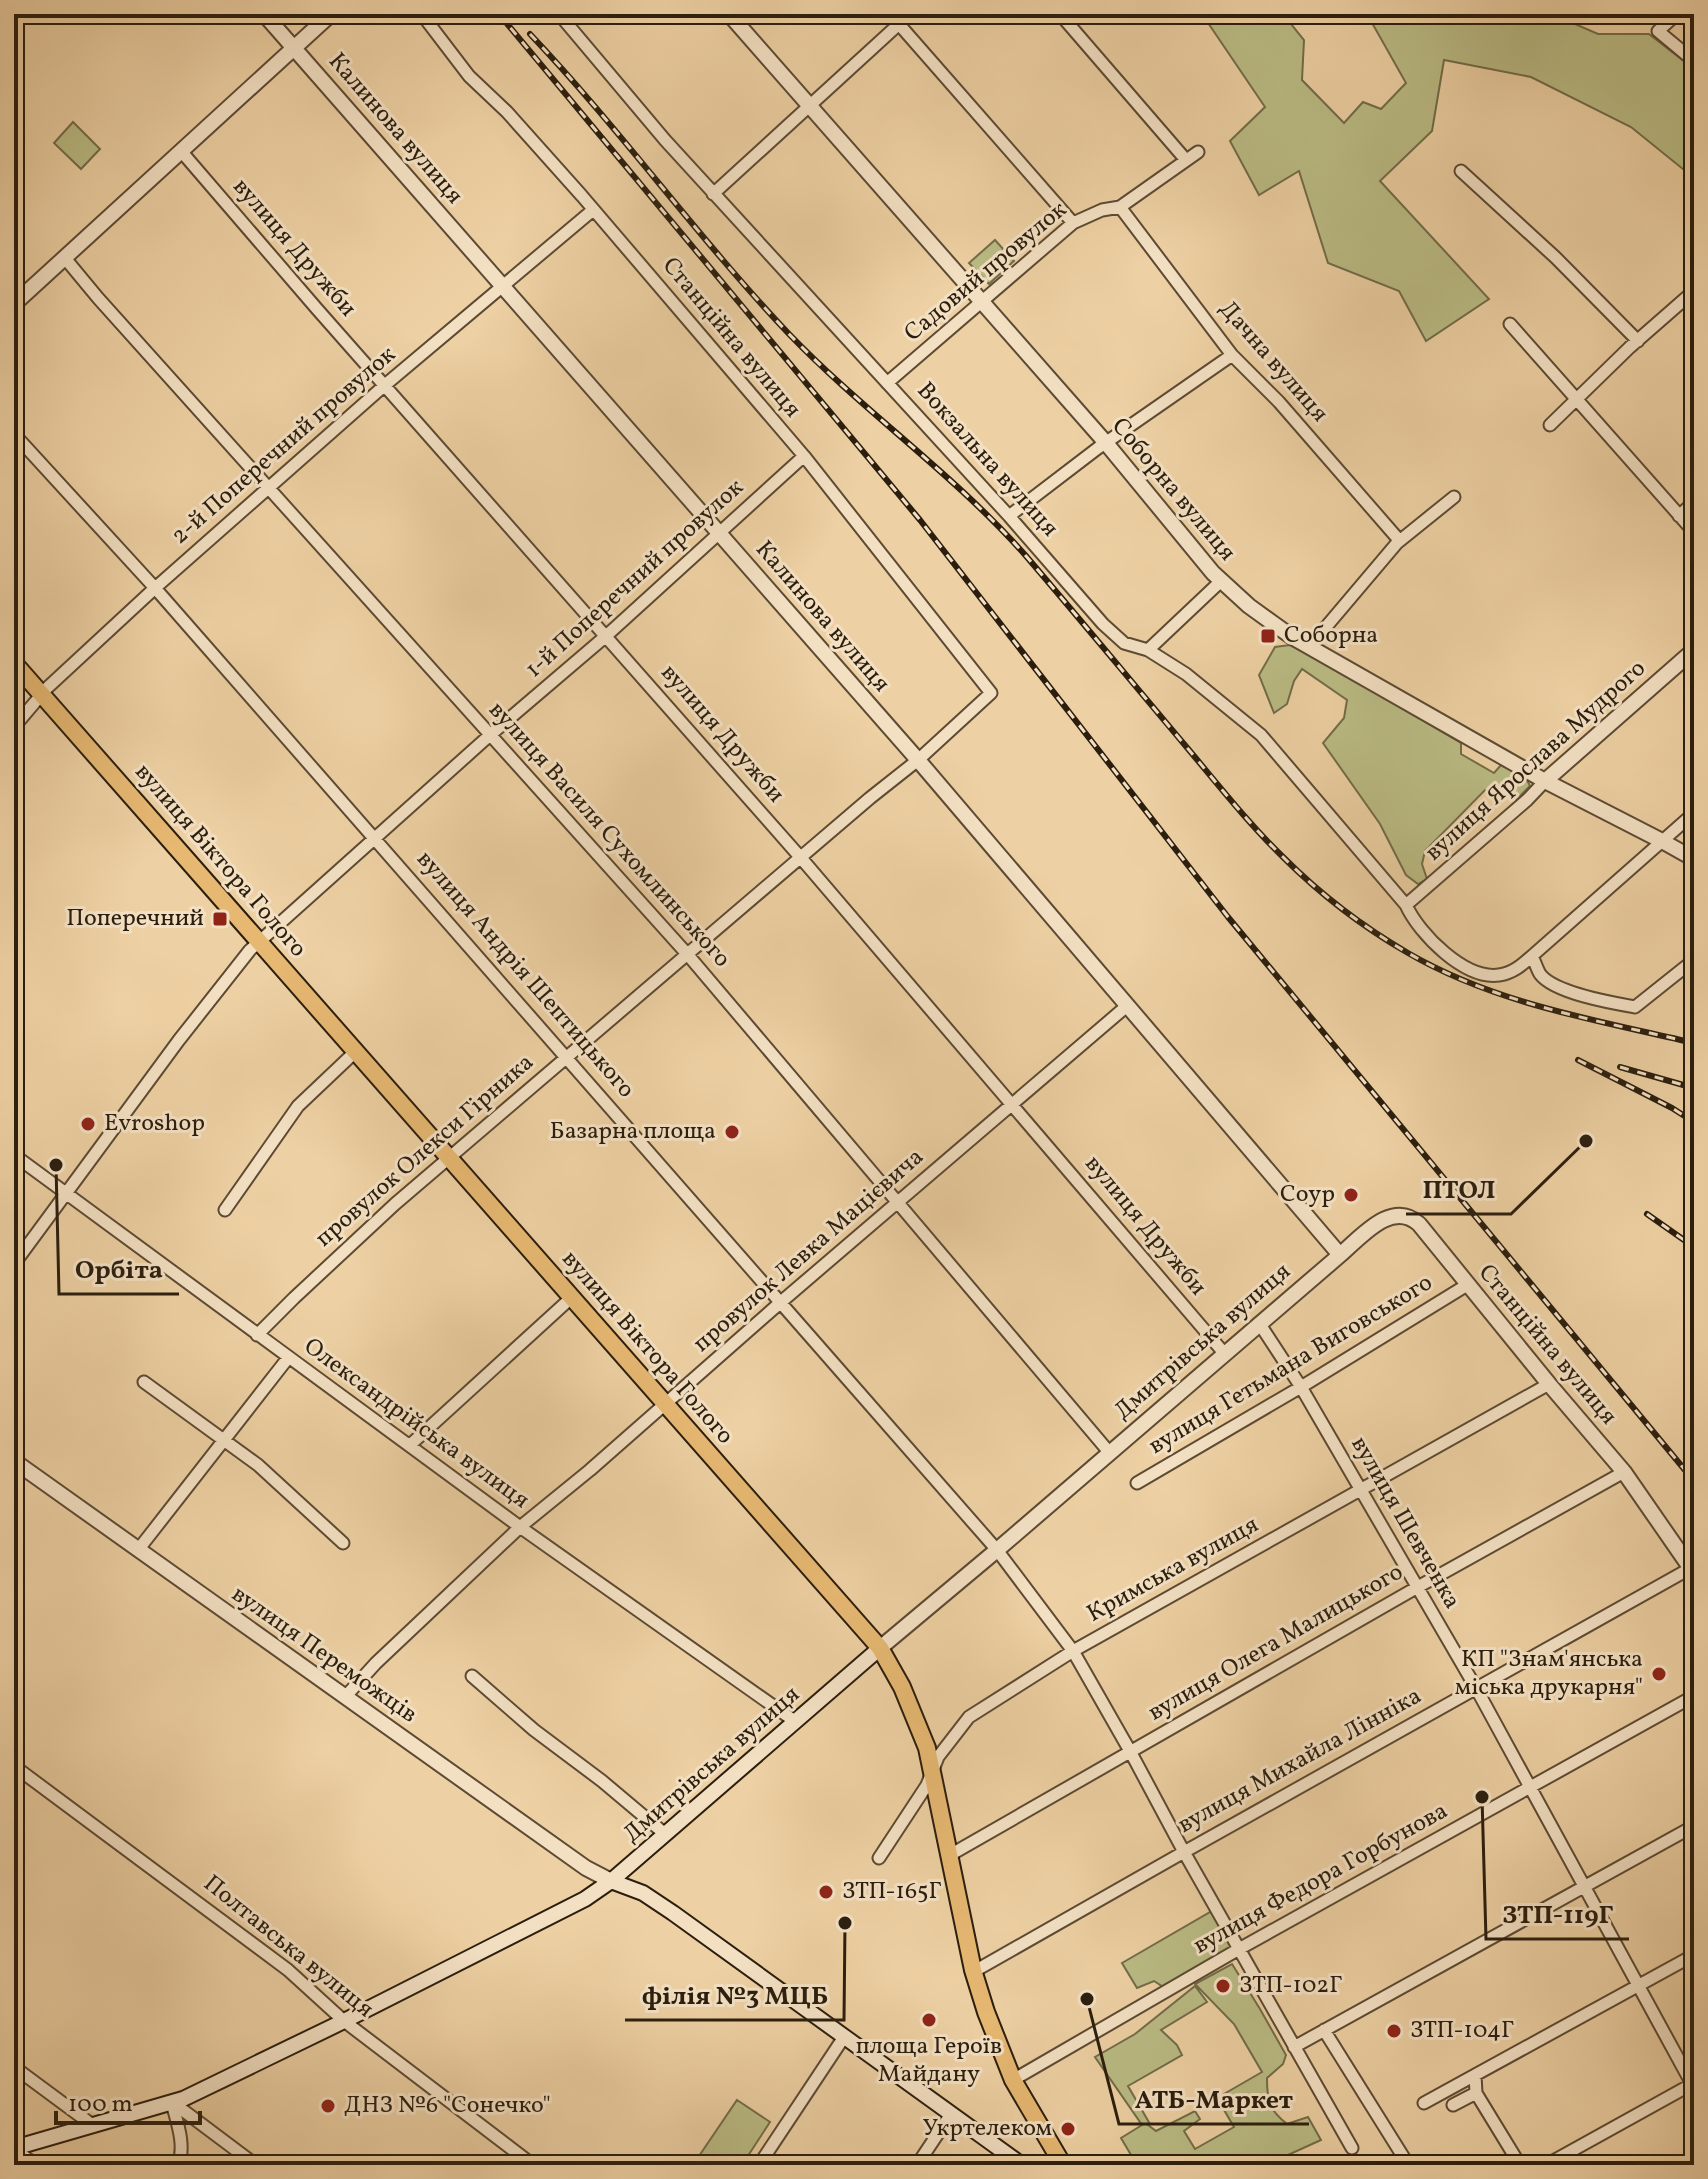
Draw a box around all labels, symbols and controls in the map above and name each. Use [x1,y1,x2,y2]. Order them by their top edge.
street label: Калинова вулиця [320,46,470,212]
street label: вулиця Дружби [224,171,364,325]
street label: Садовий провулок [897,194,1075,350]
street label: Станційна вулиця [654,250,808,426]
street label: Дачна вулиця [1211,294,1335,430]
street label: 2-й Поперечний провулок [164,339,404,553]
street label: Вокзальна вулиця [908,375,1066,545]
street label: Соборна вулиця [1103,411,1243,569]
street label: 1-й Поперечний провулок [518,471,752,686]
street label: Калинова вулиця [747,534,897,700]
place label: Соборна [1284,619,1378,653]
marker: Соборна [1259,627,1277,645]
street label: вулиця Ярослава Мудрого [1418,652,1654,870]
street label: вулиця Дружби [652,657,792,811]
street label: вулиця Василя Сухомлинського [480,694,738,976]
street label: вулиця Віктора Голого [126,757,314,965]
street label: вулиця Андрія Шептицького [408,844,642,1106]
place label: Поперечний [66,902,204,936]
marker: Поперечний [211,910,229,928]
street label: провулок Олекси Гірника [308,1046,542,1256]
place label: Evroshop [104,1107,205,1141]
marker: Evroshop [79,1115,97,1133]
place label: Базарна площа [550,1115,716,1149]
marker: Базарна площа [723,1123,741,1141]
street label: провулок Левка Мацієвича [686,1141,932,1361]
street label: вулиця Дружби [1076,1149,1214,1303]
callout: ПТОЛ [1406,1164,1511,1214]
text: ПТОЛ [1423,1173,1496,1209]
place label: Соур [1280,1178,1335,1212]
marker: Соур [1342,1186,1360,1204]
callout: Орбіта [59,1244,179,1294]
street label: вулиця Віктора Голого [553,1244,741,1452]
text: Орбіта [75,1253,163,1289]
street label: Дмитрівська вулиця [1107,1256,1299,1428]
street label: Станційна вулиця [1470,1257,1624,1433]
street label: вулиця Гетьмана Виговського [1143,1267,1439,1463]
street label: Олександрійська вулиця [296,1330,536,1518]
street label: вулиця Шевченка [1342,1430,1468,1616]
street label: Кримська вулиця [1081,1509,1265,1631]
street label: вулиця Олега Малицького [1142,1556,1410,1730]
street label: вулиця Переможців [224,1578,424,1732]
place label: КП "Знам'янська міська друкарня" [1455,1643,1643,1705]
marker: КП "Знам'янська міська друкарня" [1650,1665,1668,1683]
street label: Дмитрівська вулиця [616,1679,808,1851]
street label: вулиця Михайла Лінніка [1172,1680,1428,1842]
street label: вулиця Федора Горбунова [1188,1795,1454,1963]
street label: Полтавська вулиця [196,1868,380,2026]
place label: ЗТП-165Г [842,1875,942,1909]
marker: ЗТП-165Г [817,1883,835,1901]
callout: ЗТП-119Г [1486,1889,1629,1939]
text: ЗТП-119Г [1502,1898,1614,1934]
place label: ЗТП-102Г [1239,1969,1343,2003]
callout: філія №3 МЦБ [625,1970,844,2020]
marker: ЗТП-102Г [1214,1977,1232,1995]
text: філія №3 МЦБ [642,1979,828,2015]
marker: площа Героїв Майдану [920,2011,938,2029]
place label: ЗТП-104Г [1410,2014,1515,2048]
marker: ЗТП-104Г [1385,2022,1403,2040]
place label: площа Героїв Майдану [856,2030,1002,2092]
callout: АТБ-Маркет [1119,2074,1309,2124]
scale bar [56,2075,200,2125]
text: АТБ-Маркет [1135,2083,1294,2119]
text: 100 m [68,2088,133,2122]
place label: ДНЗ №6 "Сонечко" [344,2089,551,2123]
marker: ДНЗ №6 "Сонечко" [319,2097,337,2115]
place label: Укртелеком [923,2112,1052,2146]
marker: Укртелеком [1059,2120,1077,2138]

